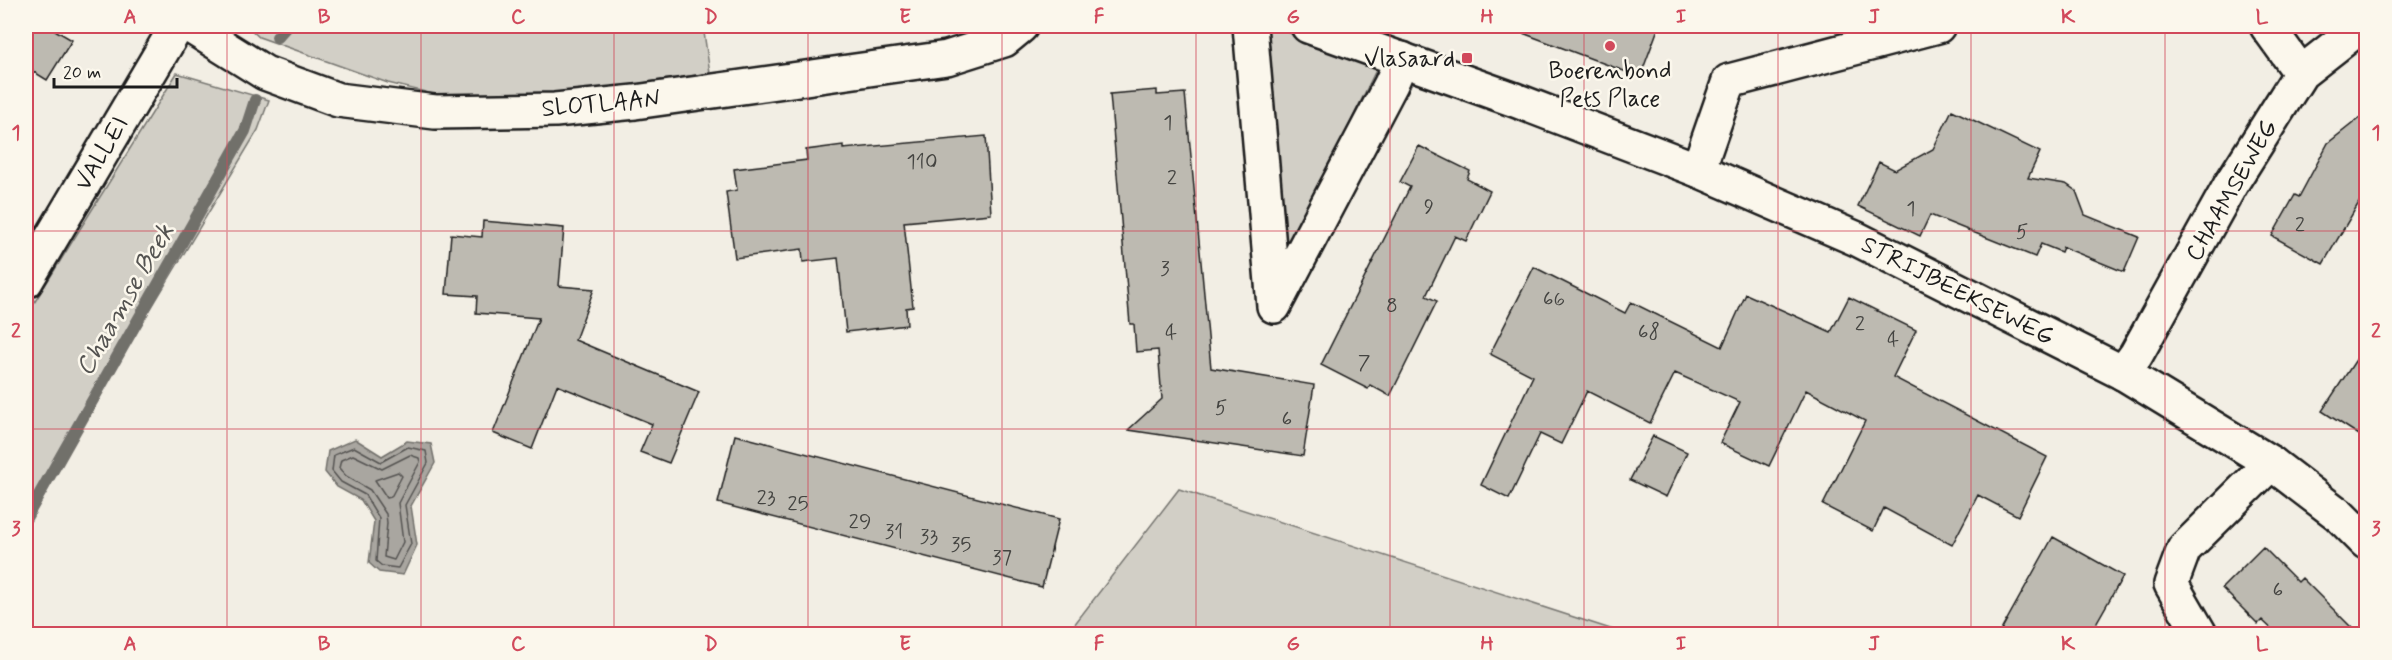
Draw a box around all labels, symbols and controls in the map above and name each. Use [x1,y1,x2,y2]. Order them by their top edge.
text: A [123,4,137,31]
text: B [318,4,331,31]
text: C [511,4,526,31]
text: D [704,4,718,31]
text: E [899,4,911,31]
text: F [1094,4,1105,31]
text: G [1286,4,1300,31]
text: H [1480,4,1494,31]
text: I [1676,4,1686,31]
text: J [1868,4,1880,31]
text: K [2061,4,2076,31]
text: L [2256,4,2269,31]
marker: Boerenbond Pets Place [1603,39,1617,53]
place label: Vlasaard [1364,44,1455,75]
scale bar [54,51,177,89]
marker: Vlasaard [1460,51,1474,65]
place label: Boerenbond Pets Place [1549,56,1671,115]
text: 20 m [63,61,101,85]
street label: SLOTLAAN [540,84,662,125]
house number: 1 [1163,109,1173,137]
street label: VALLEI [68,111,136,197]
street label: CHAAMSEWEG [2179,114,2285,267]
text: 1 [12,120,20,147]
text: 1 [2372,120,2380,147]
house number: 110 [906,148,938,176]
house number: 2 [1167,164,1177,192]
house number: 9 [1424,193,1434,221]
house number: 1 [1906,195,1916,223]
house number: 2 [2295,211,2305,239]
water label: Chaamse Beek [68,218,183,382]
house number: 5 [2016,218,2028,246]
street label: STRIJBEEKSEWEG [1856,229,2059,353]
house number: 3 [1160,255,1170,283]
house number: 66 [1543,285,1565,313]
house number: 8 [1386,292,1398,320]
house number: 2 [1855,310,1865,338]
text: 2 [11,318,21,345]
house number: 68 [1638,318,1660,346]
text: 2 [2371,318,2381,345]
house number: 4 [1165,319,1177,347]
house number: 4 [1887,326,1899,354]
house number: 7 [1358,349,1371,377]
house number: 5 [1215,394,1227,422]
house number: 6 [1282,405,1292,433]
house number: 23 [756,484,776,512]
house number: 25 [787,490,809,518]
house number: 29 [849,508,871,536]
text: 3 [11,516,21,543]
text: 3 [2371,516,2381,543]
house number: 31 [885,518,903,546]
house number: 33 [920,523,938,551]
house number: 35 [951,531,971,559]
house number: 37 [992,544,1012,572]
house number: 6 [2273,576,2283,604]
text: A [123,631,137,658]
text: B [318,631,331,658]
text: C [511,631,526,658]
text: D [704,631,718,658]
text: E [899,631,911,658]
text: F [1094,631,1105,658]
text: G [1286,631,1300,658]
text: H [1480,631,1494,658]
text: I [1676,631,1686,658]
text: J [1868,631,1880,658]
text: K [2061,631,2076,658]
text: L [2256,631,2269,658]

